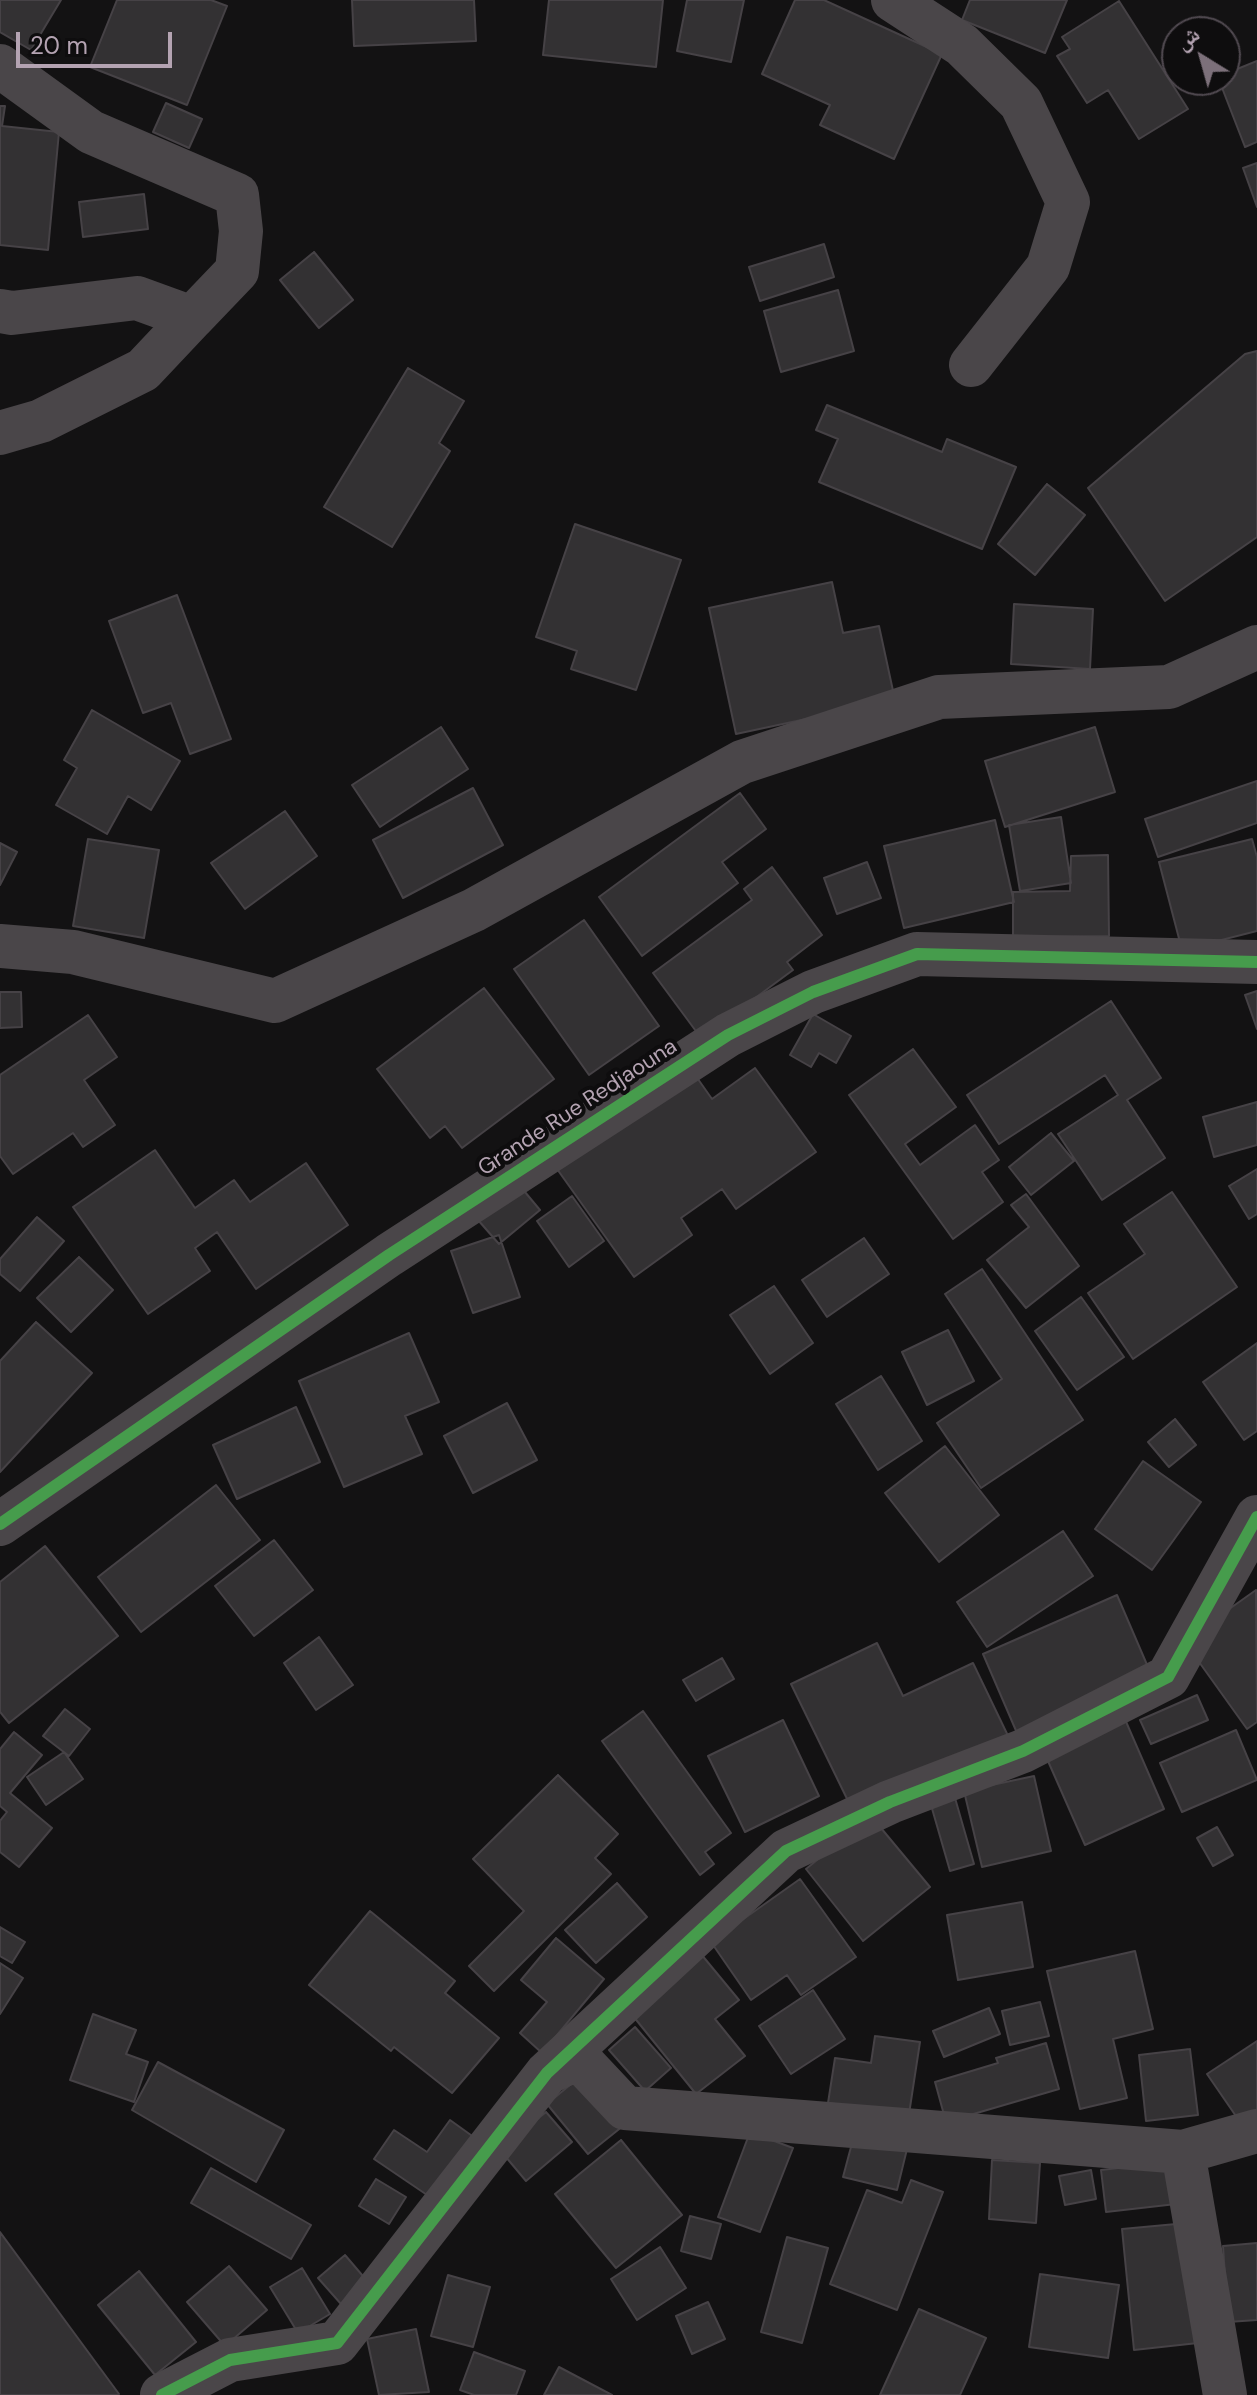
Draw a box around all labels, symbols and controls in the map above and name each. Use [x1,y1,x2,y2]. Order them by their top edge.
scale bar [20,16,176,66]
north arrow [1161,16,1241,96]
text: ش [1169,19,1206,57]
text: 20 m [30,30,88,61]
street label: Grande Rue Redjaouna [474,1034,682,1182]

